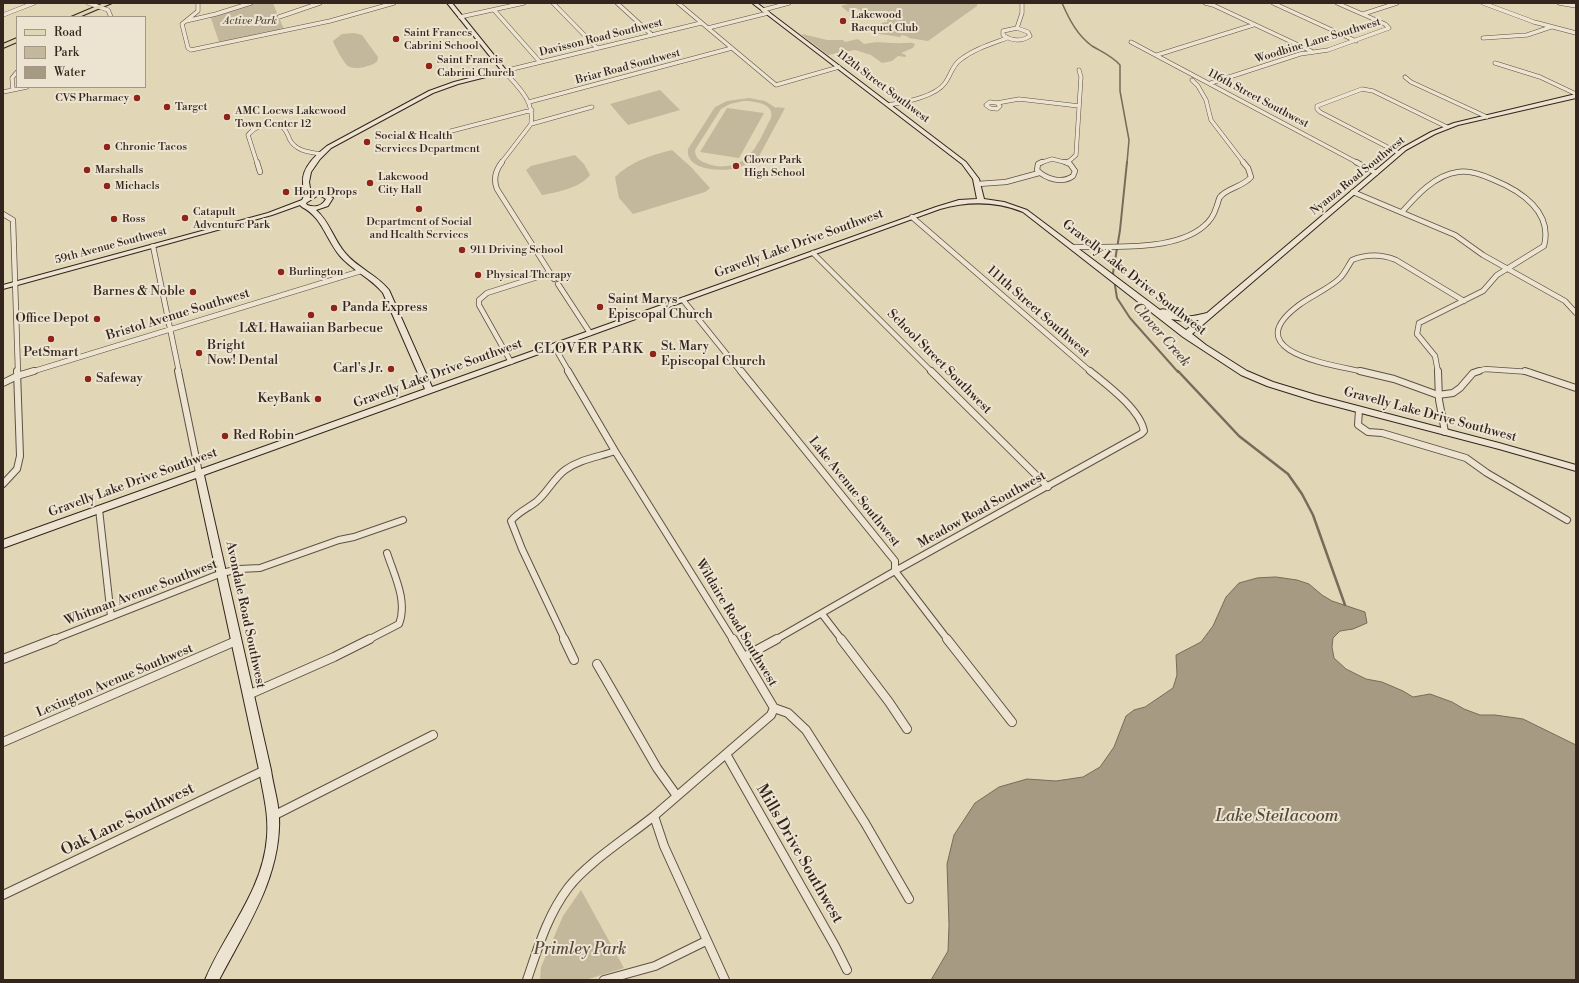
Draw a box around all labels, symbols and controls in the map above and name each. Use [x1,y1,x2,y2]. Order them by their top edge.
place label: Lakewood Racquet Club [851,8,918,34]
park label: Active Park [223,14,277,28]
legend [16,16,146,88]
street label: Davisson Road Southwest [538,16,664,60]
marker: Lakewood Racquet Club [838,16,848,26]
street label: Woodbine Lane Southwest [1254,16,1382,66]
text: Road [54,25,82,40]
place label: Saint Frances Cabrini School [404,26,478,52]
marker: Saint Frances Cabrini School [391,34,401,44]
text: Park [54,45,79,60]
street label: Briar Road Southwest [574,47,682,87]
street label: 112th Street Southwest [834,48,932,126]
place label: Saint Francis Cabrini Church [437,53,514,79]
marker: Saint Francis Cabrini Church [424,61,434,71]
text: Water [54,65,86,80]
street label: 116th Street Southwest [1205,67,1311,131]
place label: CVS Pharmacy [55,91,129,105]
marker: CVS Pharmacy [132,93,142,103]
place label: Target [175,100,207,114]
marker: Target [162,102,172,112]
place label: AMC Loews Lakewood Town Center 12 [235,104,346,130]
marker: AMC Loews Lakewood Town Center 12 [222,112,232,122]
place label: Social & Health Services Department [375,129,480,155]
street label: Nyanza Road Southwest [1308,134,1408,218]
marker: Social & Health Services Department [362,137,372,147]
place label: Chronic Tacos [115,140,187,154]
marker: Chronic Tacos [102,142,112,152]
place label: Clover Park High School [744,153,805,179]
marker: Clover Park High School [731,161,741,171]
place label: Marshalls [95,163,143,177]
marker: Marshalls [82,165,92,175]
place label: Lakewood City Hall [378,170,428,196]
marker: Lakewood City Hall [365,178,375,188]
place label: Michaels [115,179,160,193]
marker: Michaels [102,181,112,191]
place label: Hop n Drops [294,185,357,199]
marker: Hop n Drops [281,187,291,197]
marker: Department of Social and Health Services [414,204,424,214]
place label: Catapult Adventure Park [193,205,270,231]
street label: Gravelly Lake Drive Southwest [712,206,886,282]
place label: Ross [122,212,145,226]
marker: Catapult Adventure Park [180,213,190,223]
marker: Ross [109,214,119,224]
place label: Department of Social and Health Services [366,215,472,241]
street label: Gravelly Lake Drive Southwest [1059,217,1209,339]
street label: 59th Avenue Southwest [54,225,168,267]
place label: 911 Driving School [470,243,563,257]
marker: 911 Driving School [457,245,467,255]
street label: 111th Street Southwest [983,263,1093,361]
place label: Burlington [289,265,343,279]
marker: Burlington [276,267,286,277]
place label: Physical Therapy [486,268,572,282]
marker: Physical Therapy [473,270,483,280]
place label: Barnes & Noble [93,284,185,300]
street label: Bristol Avenue Southwest [104,286,252,344]
marker: Barnes & Noble [188,287,198,297]
place label: Saint Marys Episcopal Church [608,292,713,323]
water label: Clover Creek [1129,299,1193,371]
place label: Panda Express [342,300,428,316]
marker: Saint Marys Episcopal Church [595,302,605,312]
marker: Panda Express [329,303,339,313]
street label: School Street Southwest [884,307,994,417]
marker: L&L Hawaiian Barbecue [306,310,316,320]
place label: Office Depot [15,311,89,327]
marker: Office Depot [92,314,102,324]
place label: L&L Hawaiian Barbecue [239,321,383,337]
marker: PetSmart [46,334,56,344]
street label: Gravelly Lake Drive Southwest [351,336,525,412]
place label: Bright Now! Dental [207,338,278,369]
place label: St. Mary Episcopal Church [661,339,766,370]
district label: CLOVER PARK [534,342,644,358]
place label: PetSmart [23,345,79,361]
marker: Bright Now! Dental [194,348,204,358]
marker: St. Mary Episcopal Church [648,349,658,359]
place label: Carl's Jr. [333,361,383,377]
marker: Carl's Jr. [386,364,396,374]
place label: Safeway [96,371,143,387]
marker: Safeway [83,374,93,384]
street label: Gravelly Lake Drive Southwest [1342,384,1518,446]
place label: KeyBank [257,391,310,407]
marker: KeyBank [313,394,323,404]
place label: Red Robin [233,428,294,444]
marker: Red Robin [220,431,230,441]
street label: Lake Avenue Southwest [805,434,903,550]
street label: Gravelly Lake Drive Southwest [46,445,220,521]
street label: Meadow Road Southwest [915,468,1049,552]
street label: Avondale Road Southwest [222,540,268,690]
street label: Whitman Avenue Southwest [62,557,220,629]
street label: Wildaire Road Southwest [692,557,780,689]
street label: Lexington Avenue Southwest [34,641,196,721]
street label: Oak Lane Southwest [58,779,198,861]
street label: Mills Drive Southwest [751,781,847,927]
water label: Lake Steilacoom [1216,807,1338,827]
park label: Primley Park [534,940,626,960]

